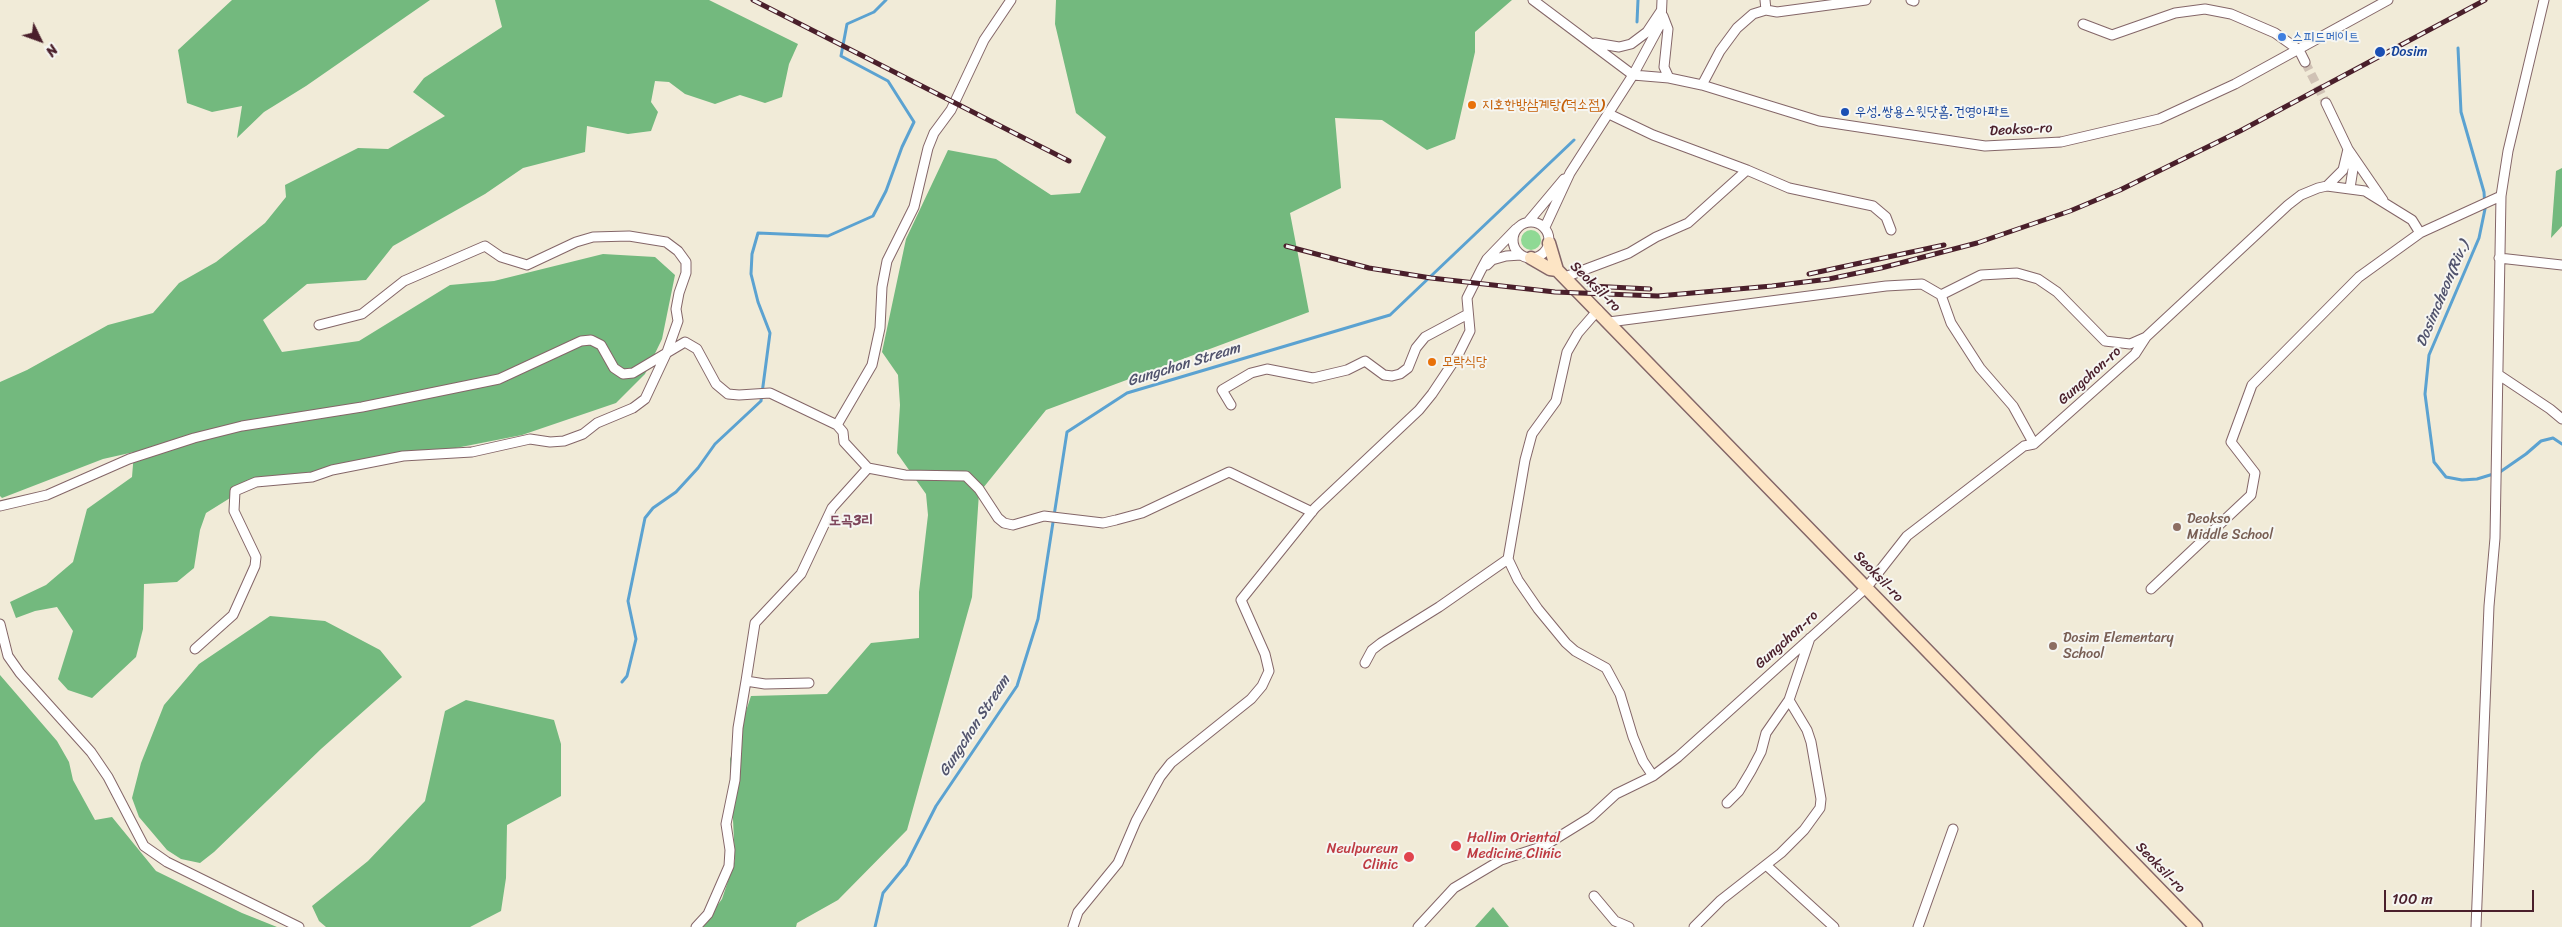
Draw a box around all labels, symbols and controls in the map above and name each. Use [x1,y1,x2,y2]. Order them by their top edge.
north arrow [15,15,65,65]
place label: 스피드메이트 [2292,29,2360,45]
marker: 스피드메이트 [2276,31,2288,43]
text: N [39,38,64,62]
place label: Dosim [2391,44,2428,60]
marker: Dosim [2373,45,2387,59]
place label: 지호한방삼계탕(덕소점) [1482,97,1605,113]
marker: 지호한방삼계탕(덕소점) [1466,99,1478,111]
place label: 우성.쌍용스윗닷홈.건영아파트 [1855,104,2010,120]
marker: 우성.쌍용스윗닷홈.건영아파트 [1839,106,1851,118]
street label: Deokso-ro [1989,120,2053,140]
water label: Dosimcheon(Riv.) [2413,239,2473,349]
street label: Seoksil-ro [1566,258,1624,316]
water label: Gungchon Stream [1125,339,1243,391]
street label: Gungchon-ro [2055,343,2125,409]
place label: 모락식당 [1442,354,1487,370]
marker: 모락식당 [1426,356,1438,368]
place label: Deokso Middle School [2187,511,2273,544]
district label: 도곡3리 [829,512,873,530]
marker: Deokso Middle School [2171,521,2183,533]
street label: Seoksil-ro [1850,548,1906,606]
street label: Gungchon-ro [1752,607,1822,673]
place label: Dosim Elementary School [2063,630,2174,662]
marker: Dosim Elementary School [2047,640,2059,652]
water label: Gungchon Stream [936,672,1014,780]
place label: Hallim Oriental Medicine Clinic [1467,830,1561,862]
marker: Hallim Oriental Medicine Clinic [1449,839,1463,853]
street label: Seoksil-ro [2132,839,2188,897]
place label: Neulpureun Clinic [1327,841,1398,874]
marker: Neulpureun Clinic [1402,850,1416,864]
scale bar [2387,880,2537,912]
text: 100 m [2392,886,2433,912]

